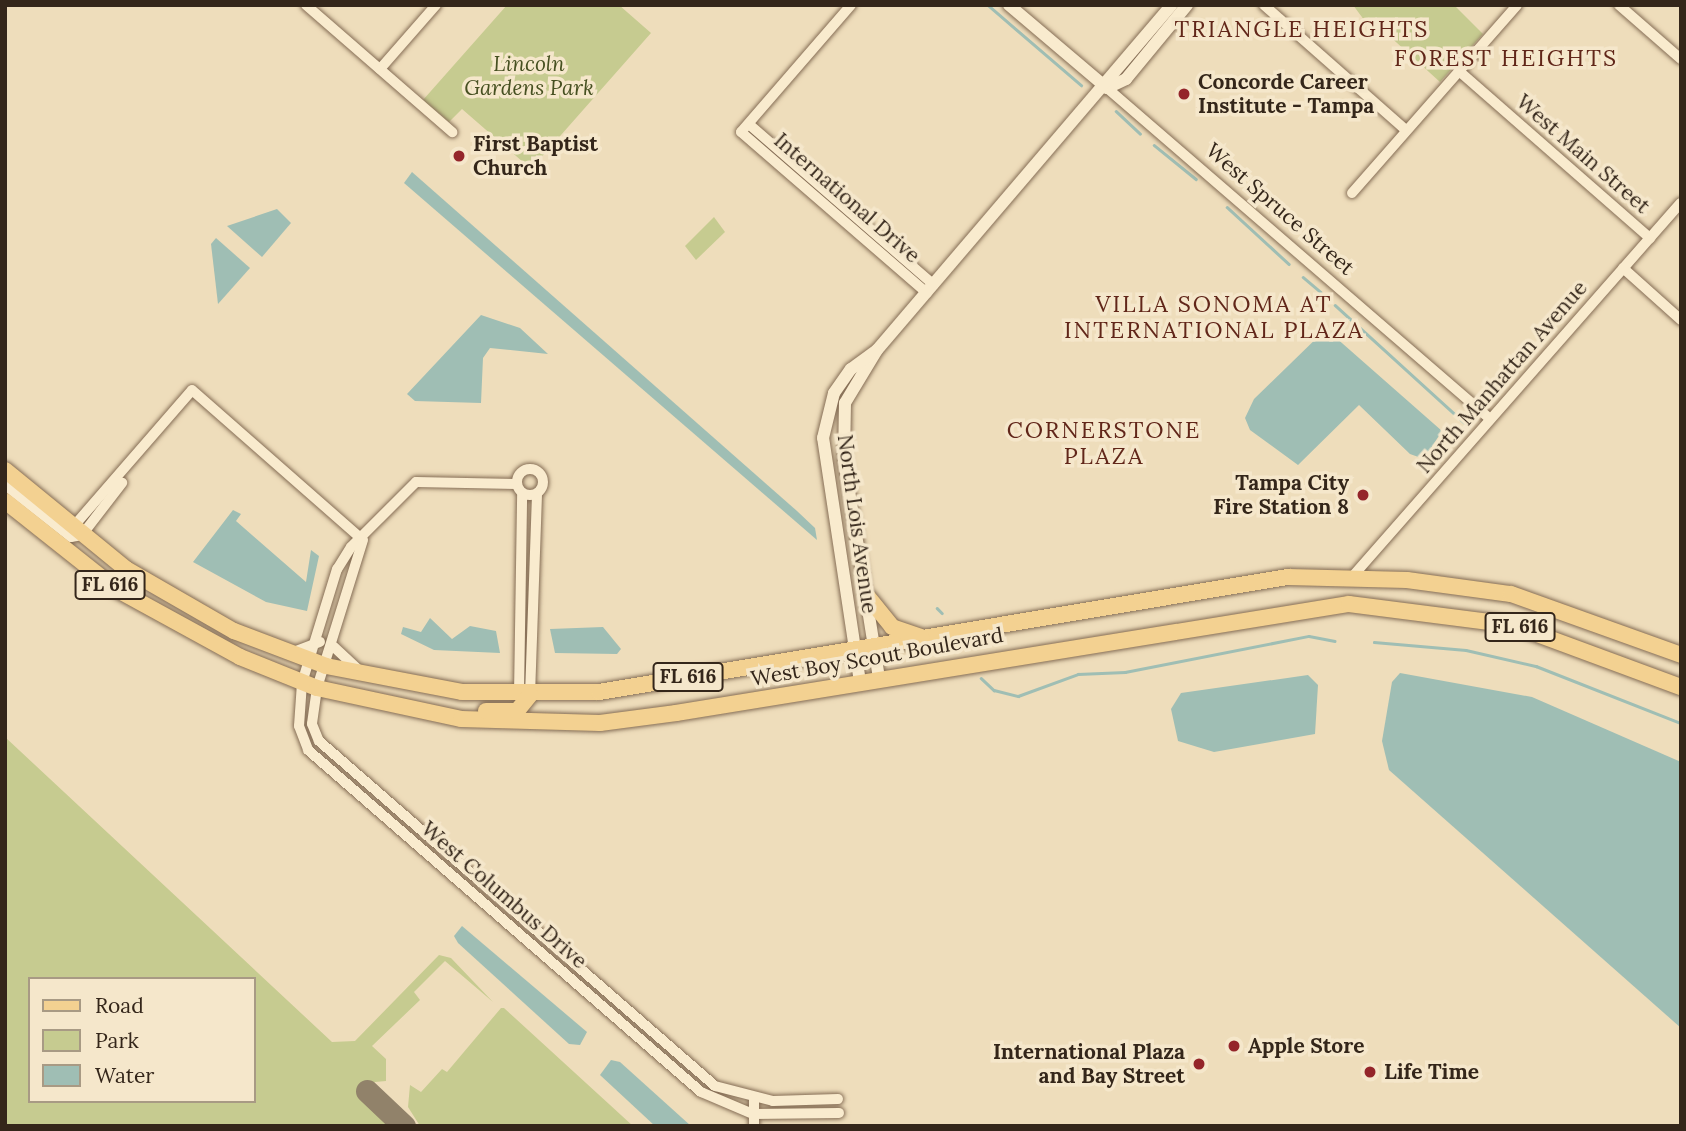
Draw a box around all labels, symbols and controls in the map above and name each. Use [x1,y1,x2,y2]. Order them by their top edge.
district label: TRIANGLE HEIGHTS [1177,15,1427,43]
district label: FOREST HEIGHTS [1396,44,1616,72]
park label: Lincoln Gardens Park [464,51,594,101]
place label: Concorde Career Institute - Tampa [1198,69,1374,119]
marker: Concorde Career Institute - Tampa [1176,86,1192,102]
street label: West Main Street [1511,89,1655,219]
street label: International Drive [769,128,925,268]
place label: First Baptist Church [473,131,598,181]
street label: West Spruce Street [1201,138,1359,280]
marker: First Baptist Church [451,148,467,164]
street label: North Manhattan Avenue [1412,276,1592,478]
district label: VILLA SONOMA AT INTERNATIONAL PLAZA [1066,290,1362,344]
district label: CORNERSTONE PLAZA [1008,416,1200,470]
street label: North Lois Avenue [832,433,882,615]
place label: Tampa City Fire Station 8 [1213,470,1349,520]
marker: Tampa City Fire Station 8 [1355,487,1371,503]
road number: FL 616 [73,570,147,600]
road number: FL 616 [1483,612,1557,642]
street label: West Boy Scout Boulevard [749,622,1005,692]
road number: FL 616 [651,662,725,692]
street label: West Columbus Drive [416,816,592,974]
legend [28,977,256,1103]
text: Road [95,992,144,1019]
text: Park [95,1027,139,1054]
place label: Apple Store [1248,1033,1364,1059]
marker: Apple Store [1226,1038,1242,1054]
place label: International Plaza and Bay Street [993,1039,1185,1089]
marker: International Plaza and Bay Street [1191,1056,1207,1072]
place label: Life Time [1384,1059,1479,1085]
text: Water [95,1062,154,1089]
marker: Life Time [1362,1064,1378,1080]

